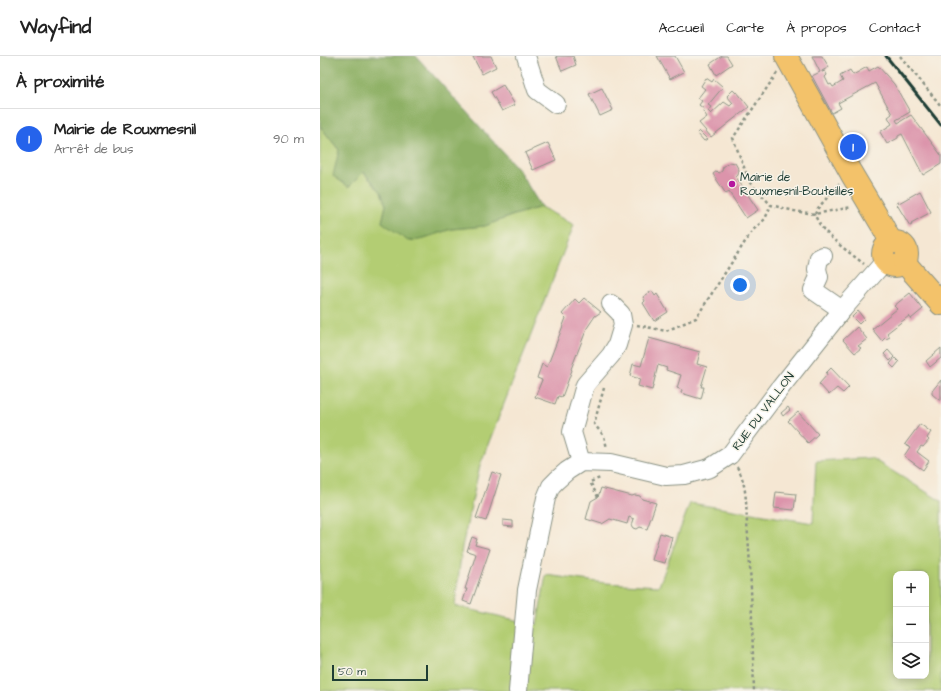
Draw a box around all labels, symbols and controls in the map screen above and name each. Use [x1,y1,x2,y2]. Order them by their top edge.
text: Wayfind [20,14,91,41]
text: Accueil [659,18,704,38]
text: Carte [726,18,764,38]
text: À propos [786,18,847,38]
text: Contact [869,18,921,38]
text: À proximité [16,70,105,94]
text: Mairie de Rouxmesnil [54,119,196,140]
text: 1 [28,130,30,148]
text: 90 m [273,130,304,148]
pin: 1 [840,132,866,162]
text: Arrêt de bus [54,140,134,158]
place label: Mairie de Rouxmesnil-Bouteilles [740,169,853,200]
marker: Mairie de Rouxmesnil-Bouteilles [727,179,737,189]
your location [730,275,750,295]
street label: RUE DU VALLON [728,368,799,454]
map controls [893,571,929,679]
button: + [893,571,929,607]
button: − [893,607,929,643]
button: layers [893,643,929,679]
scale bar [332,663,428,682]
text: 50 m [338,664,366,679]

